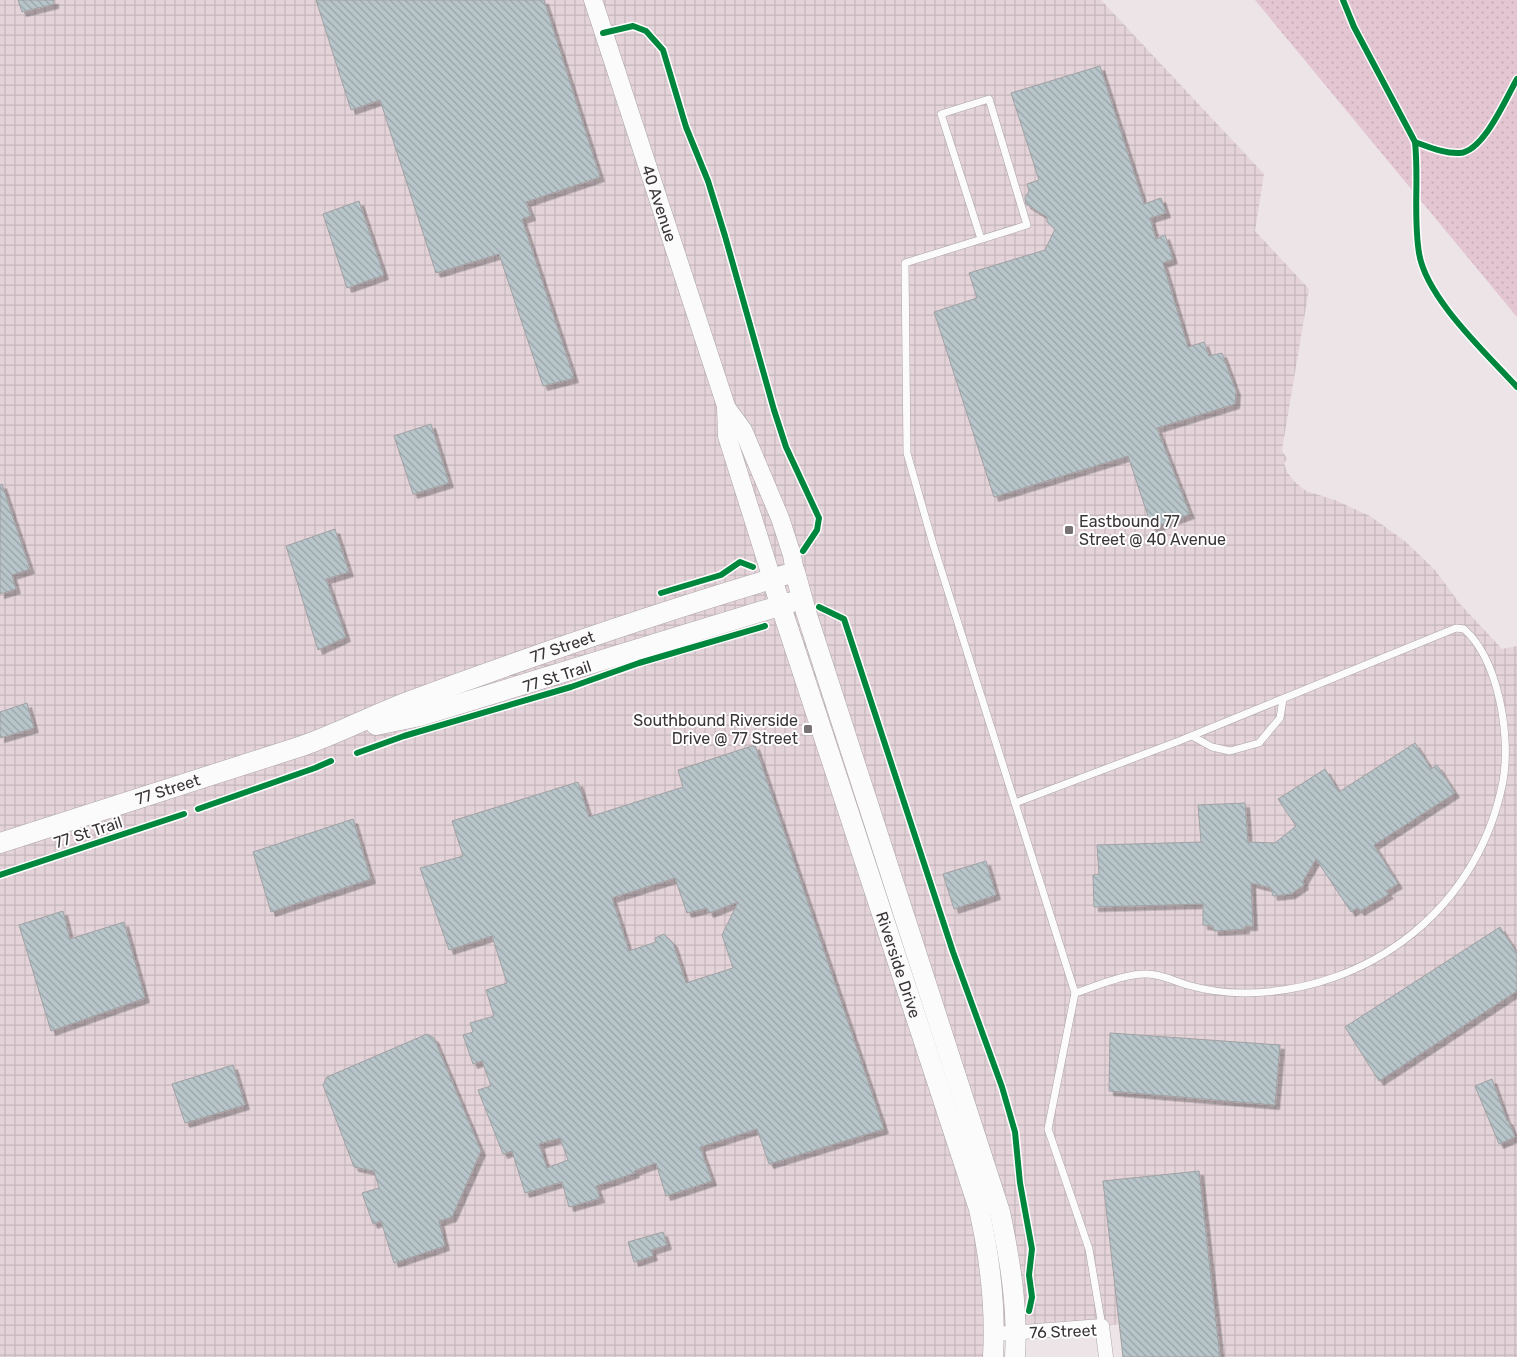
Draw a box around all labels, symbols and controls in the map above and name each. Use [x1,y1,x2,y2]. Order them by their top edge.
street label: 40 Avenue [638,163,681,244]
place label: Eastbound 77 Street @ 40 Avenue [1079,512,1226,549]
marker: Eastbound 77 Street @ 40 Avenue [1063,524,1075,536]
street label: 77 Street [528,627,597,667]
street label: 77 St Trail [521,657,594,696]
place label: Southbound Riverside Drive @ 77 Street [633,711,798,748]
marker: Southbound Riverside Drive @ 77 Street [802,723,814,735]
street label: 77 Street [133,770,202,809]
street label: 77 St Trail [52,813,125,852]
street label: Riverside Drive [872,909,925,1021]
street label: 76 Street [1029,1321,1097,1342]

